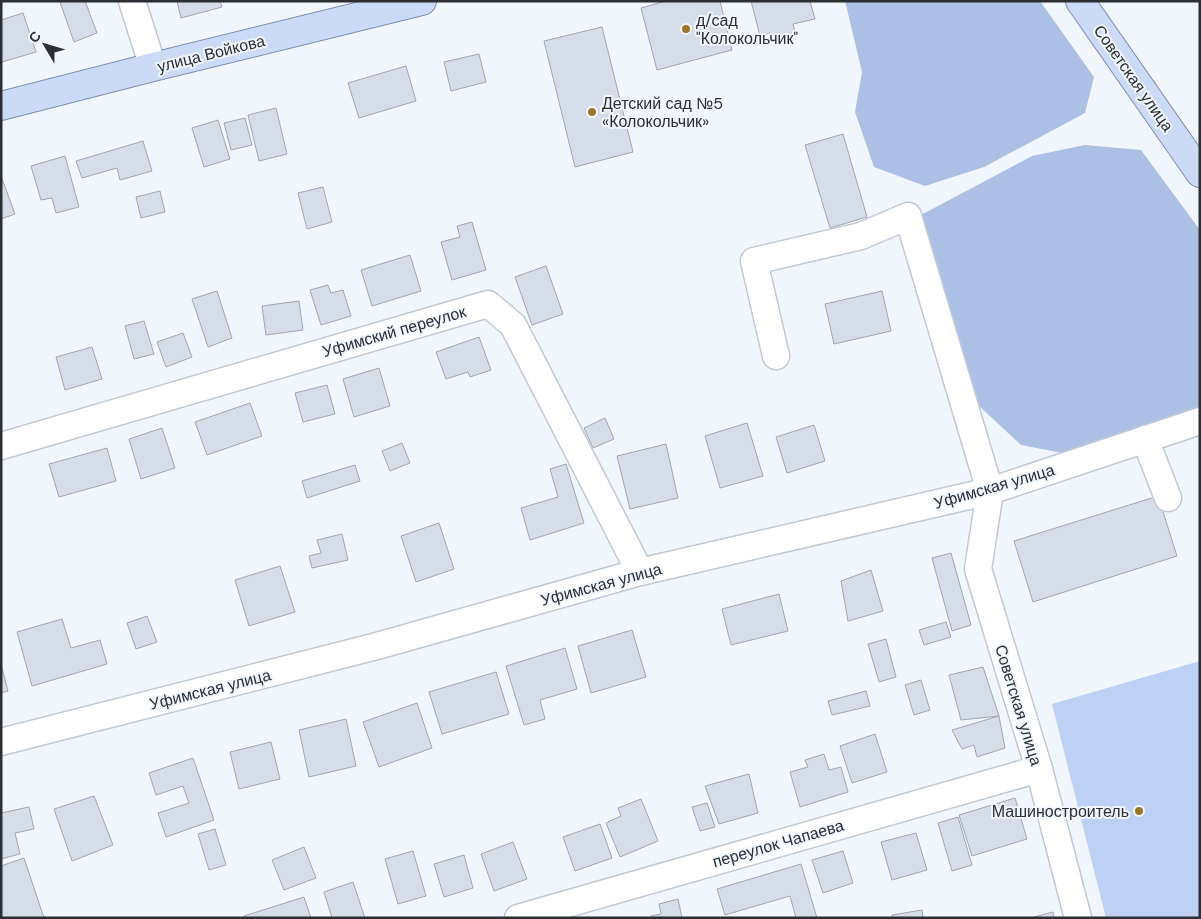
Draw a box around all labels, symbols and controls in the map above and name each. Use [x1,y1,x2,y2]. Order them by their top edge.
place label: д/сад "Колокольчик" [696,10,799,49]
north arrow [20,20,70,70]
street label: Советская улица [1089,21,1178,136]
marker: д/сад "Колокольчик" [680,23,692,35]
text: С [25,27,45,47]
street label: улица Войкова [155,30,267,77]
place label: Детский сад №5 «Колокольчик» [602,93,723,132]
marker: Детский сад №5 «Колокольчик» [586,106,598,118]
street label: Уфимский переулок [320,301,469,362]
street label: Уфимская улица [931,459,1057,514]
street label: Уфимская улица [538,558,664,611]
street label: Советская улица [990,642,1047,768]
street label: Уфимская улица [147,664,273,715]
place label: Машиностроитель [992,801,1129,822]
marker: Машиностроитель [1133,805,1145,817]
street label: переулок Чапаева [710,815,846,872]

